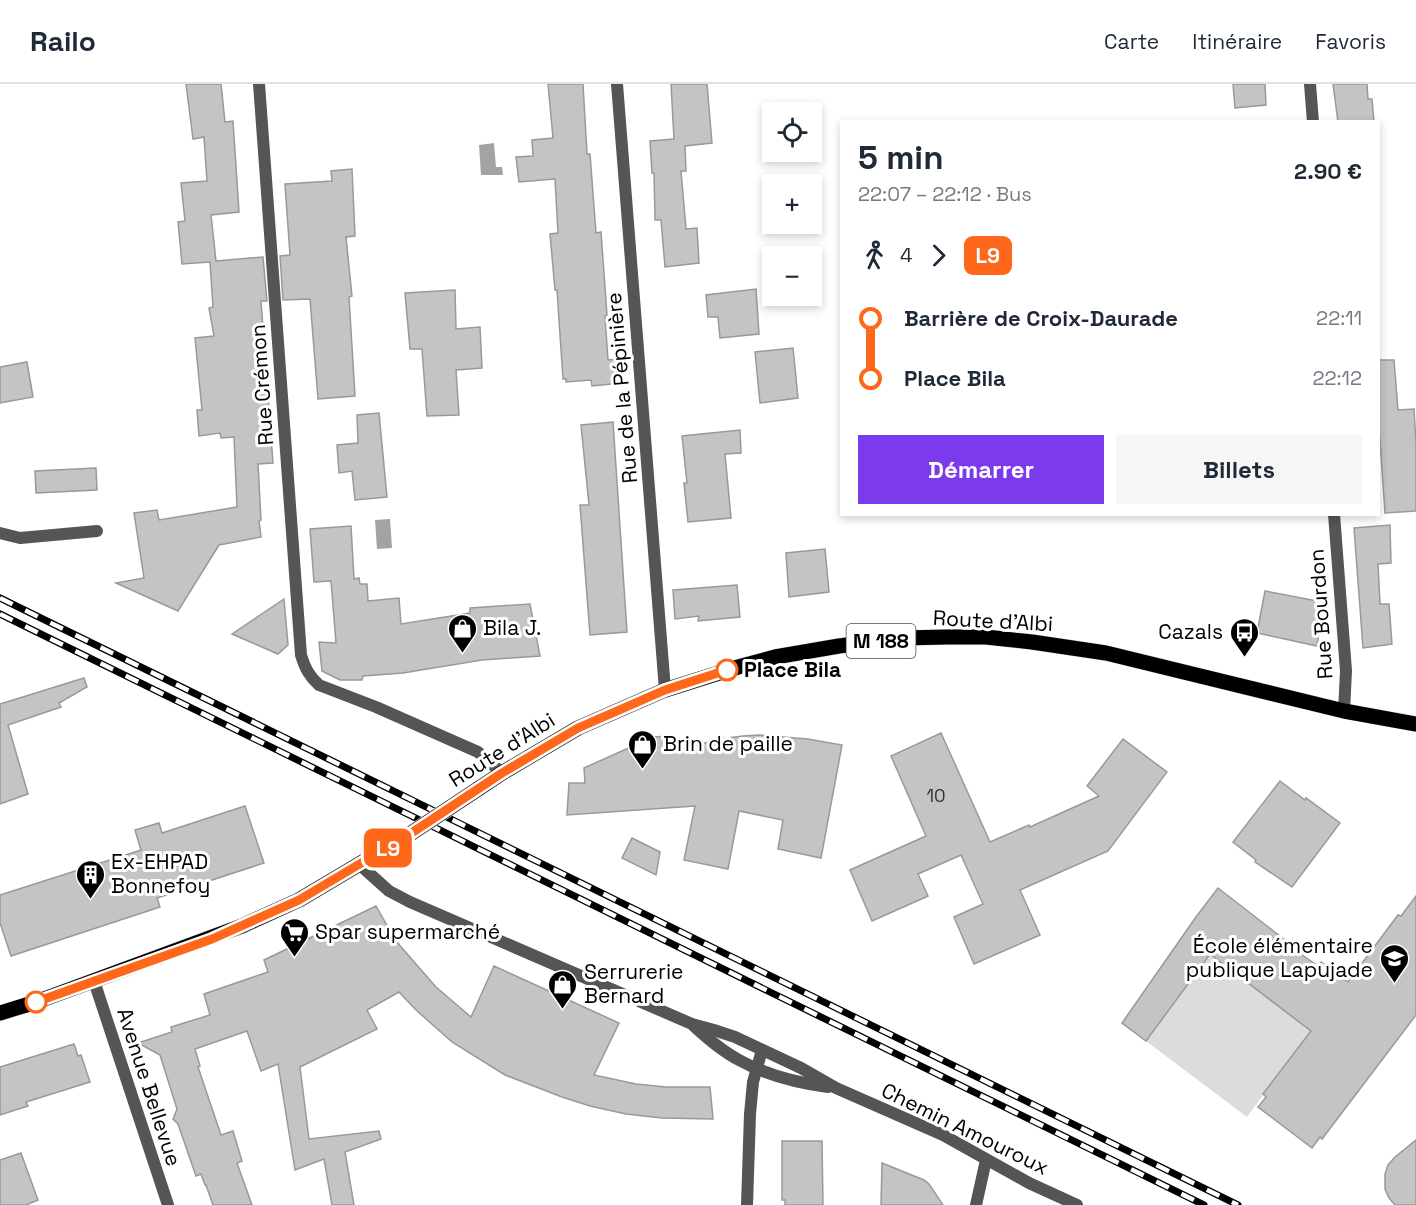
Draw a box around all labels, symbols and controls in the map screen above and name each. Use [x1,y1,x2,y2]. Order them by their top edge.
text: Railo [30,23,96,59]
text: Carte [1104,28,1159,55]
text: Itinéraire [1192,28,1282,55]
text: Favoris [1315,28,1386,55]
map controls [762,102,822,306]
button: locate [762,102,822,162]
text: 5 min [858,137,943,179]
text: 2.90 € [1294,157,1362,185]
button: + [762,174,822,234]
text: 22:07 – 22:12 · Bus [858,181,1032,207]
icon: walk [858,239,891,272]
icon: forward [922,239,955,272]
text: 4 [900,242,913,268]
text: L9 [976,242,1000,269]
button: − [762,246,822,306]
street label: Rue de la Pépinière [600,291,643,485]
text: Barrière de Croix-Daurade [904,304,1178,332]
text: 22:11 [1316,305,1362,331]
street label: Rue Crémon [244,324,279,446]
text: Place Bila [904,364,1006,392]
text: 22:12 [1312,365,1362,391]
button: Démarrer [858,435,1104,504]
button: Billets [1116,435,1362,504]
street label: Rue Bourdon [1302,548,1339,680]
street label: Route d'Albi [932,604,1054,637]
shop icon: Bila J. [446,612,478,654]
place label: Bila J. [483,614,541,641]
bus stop icon: Cazals [1228,616,1260,658]
place label: Cazals [1158,618,1223,645]
road number: M 188 [846,624,916,658]
place label: Place Bila [744,656,841,683]
marker: Place Bila [716,659,738,681]
street label: Route d'Albi [444,706,560,793]
shop icon: Brin de paille [626,728,658,770]
place label: Brin de paille [663,730,793,757]
house number: 10 [926,784,946,807]
line badge: L9 [361,828,415,867]
text: L9 [376,835,400,862]
place label: Ex-EHPAD Bonnefoy [111,848,210,899]
building icon: Ex-EHPAD Bonnefoy [74,858,106,900]
supermarket icon: Spar supermarché [278,916,310,958]
place label: Spar supermarché [315,918,500,945]
place label: École élémentaire publique Lapujade [1186,932,1373,983]
school or university icon: École élémentaire publique Lapujade [1378,942,1410,984]
place label: Serrurerie Bernard [584,958,683,1009]
shop icon: Serrurerie Bernard [547,968,579,1010]
unlabelled marker [25,991,47,1013]
street label: Avenue Bellevue [111,1004,188,1169]
street label: Chemin Amouroux [877,1076,1053,1181]

